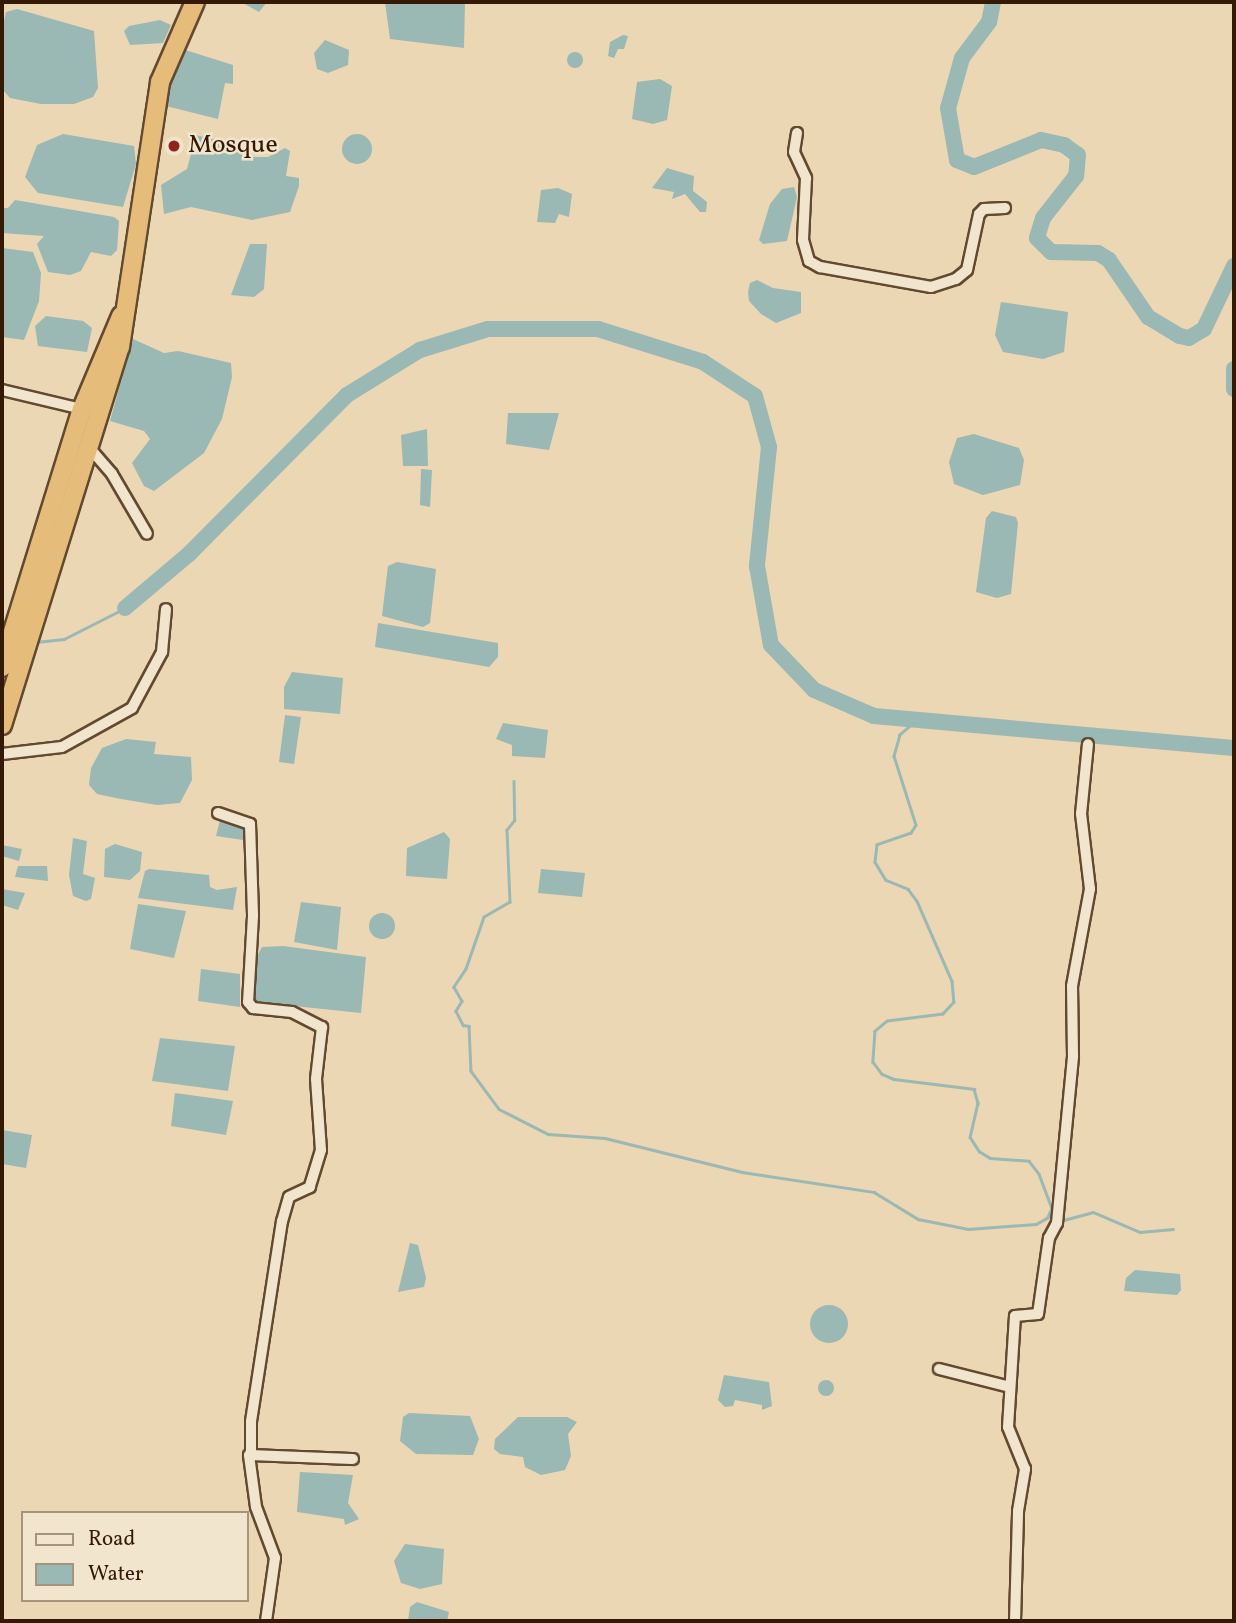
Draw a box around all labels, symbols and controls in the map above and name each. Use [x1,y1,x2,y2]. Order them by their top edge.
place label: Mosque [188,130,278,162]
marker: Mosque [166,138,182,154]
legend [21,1511,248,1602]
text: Road [88,1525,135,1554]
text: Water [88,1560,144,1589]

